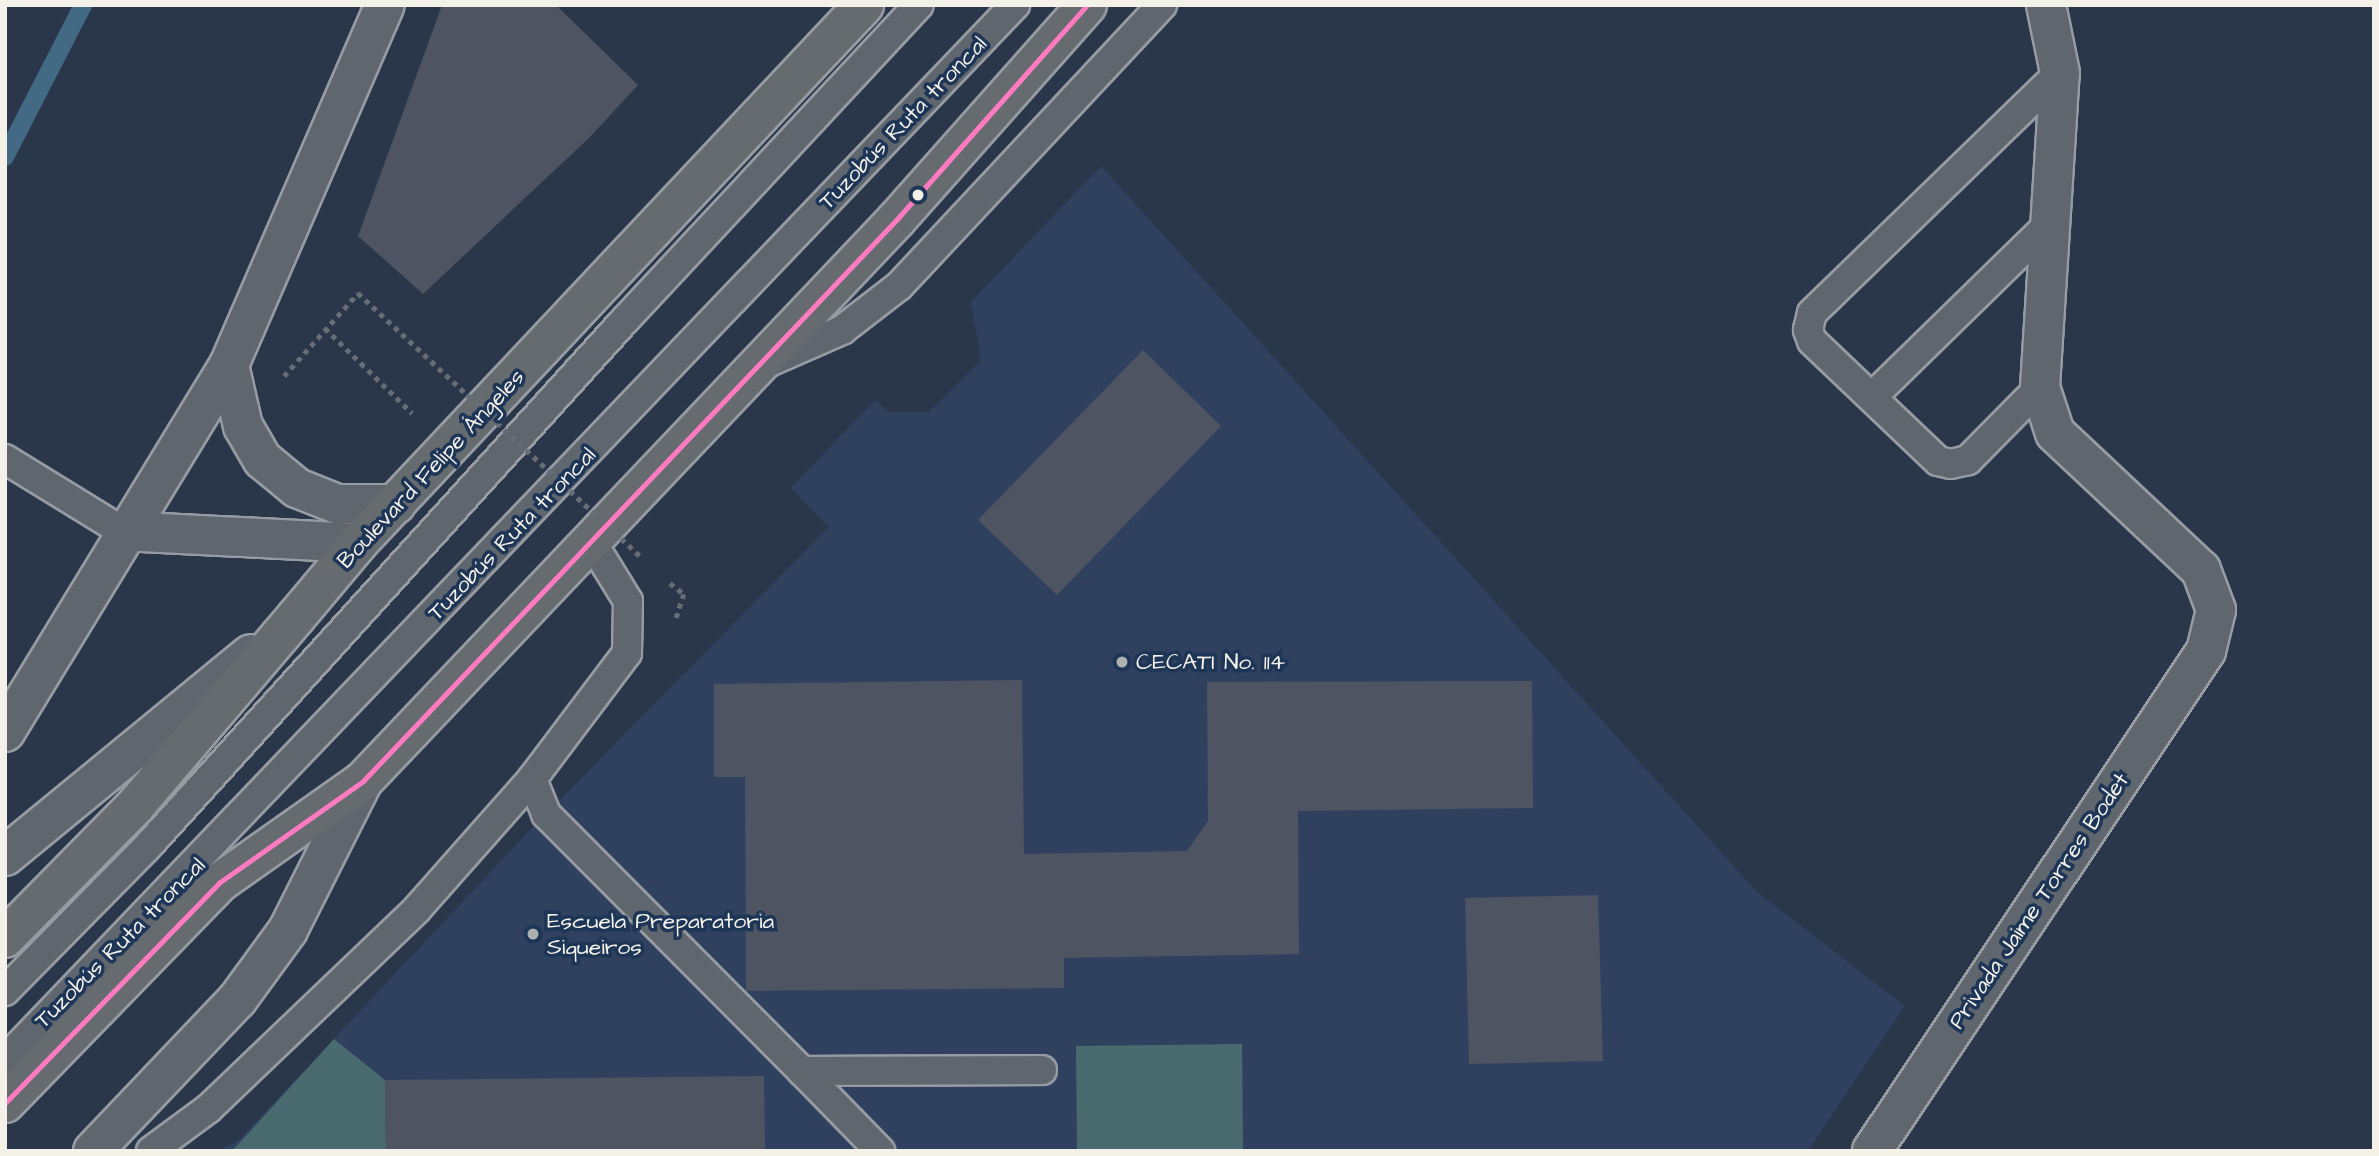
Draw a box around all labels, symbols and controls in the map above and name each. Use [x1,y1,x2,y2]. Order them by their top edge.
street label: Tuzobús Ruta troncal [813,31,993,215]
unlabelled marker [911,188,925,202]
street label: Boulevard Felipe Ángeles [331,364,531,574]
street label: Tuzobús Ruta troncal [422,442,602,626]
place label: CECATI No. 114 [1136,648,1285,676]
marker: CECATI No. 114 [1114,654,1130,670]
street label: Privada Jaime Torres Bodet [1943,768,2135,1034]
street label: Tuzobús Ruta troncal [29,852,211,1034]
place label: Escuela Preparatoria Siqueiros [547,907,774,961]
marker: Escuela Preparatoria Siqueiros [525,926,541,942]

